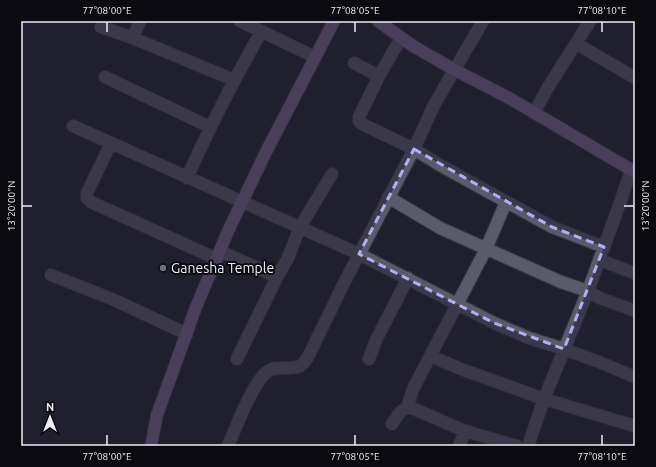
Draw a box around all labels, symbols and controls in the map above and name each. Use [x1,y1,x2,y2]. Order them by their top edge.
text: 77°08'00"E [82,5,132,16]
text: 77°08'05"E [330,5,380,16]
text: 77°08'10"E [577,5,627,16]
text: 13°20'00"N [6,181,17,231]
text: 13°20'00"N [640,181,651,231]
place label: Ganesha Temple [171,260,274,276]
marker: Ganesha Temple [158,263,168,273]
north arrow [30,397,70,437]
text: N [46,401,54,413]
text: 77°08'00"E [82,451,132,462]
text: 77°08'05"E [330,451,380,462]
text: 77°08'10"E [577,451,627,462]

